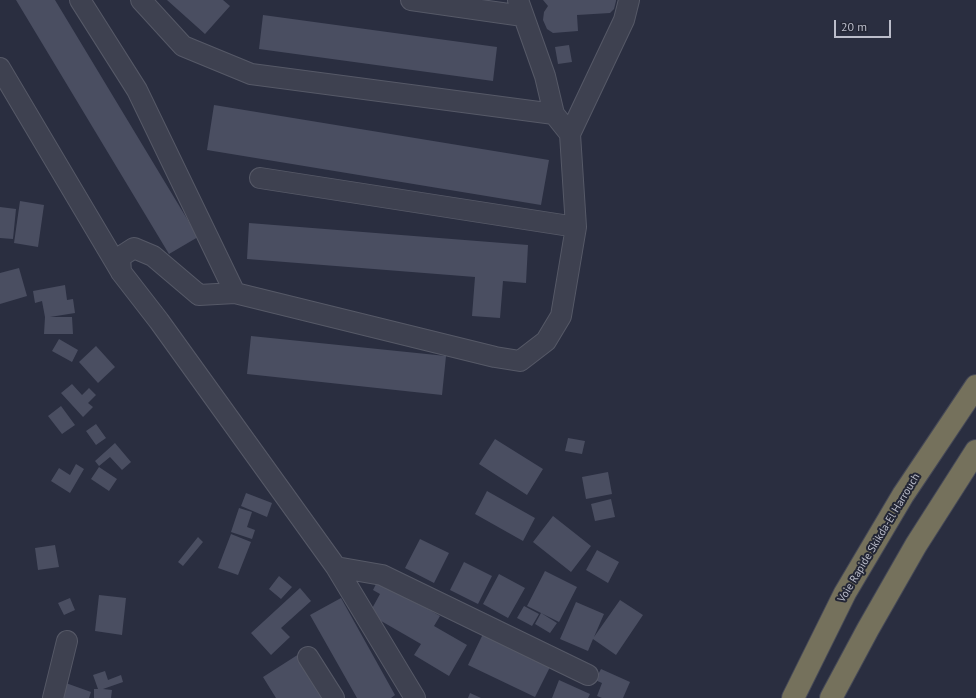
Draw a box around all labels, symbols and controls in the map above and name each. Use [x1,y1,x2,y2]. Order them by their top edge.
scale bar [836,12,893,38]
text: 20 m [841,19,867,34]
street label: Voie Rapide Skikda-El Harrouch [835,471,923,605]

